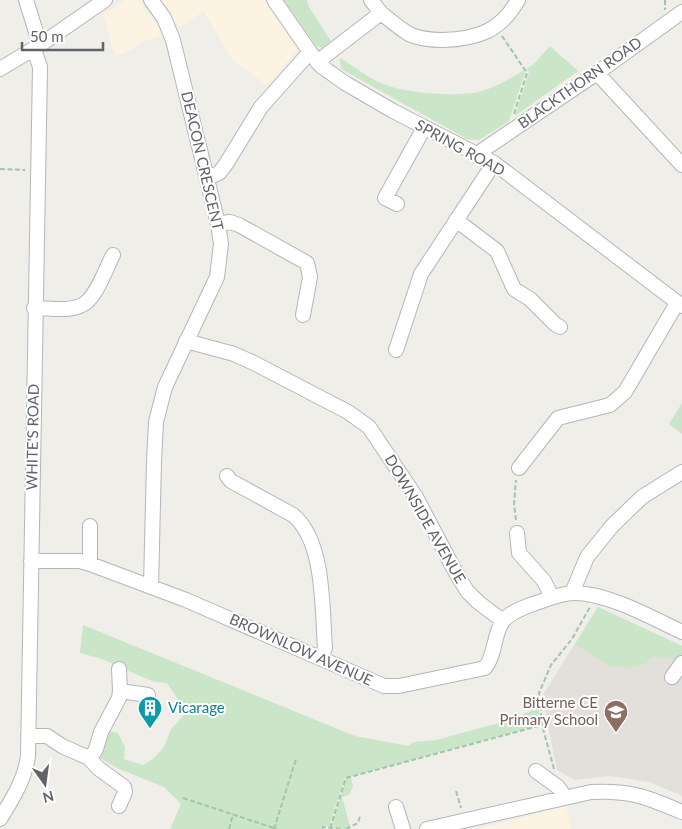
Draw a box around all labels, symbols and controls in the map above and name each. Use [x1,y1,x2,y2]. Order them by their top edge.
scale bar [22,20,104,52]
text: 50 m [30,27,64,45]
street label: BLACKTHORN ROAD [514,33,645,132]
street label: DEACON CRESCENT [178,89,228,232]
street label: SPRING ROAD [413,115,508,179]
street label: WHITE'S ROAD [22,384,42,490]
street label: DOWNSIDE AVENUE [382,451,470,586]
street label: BROWNLOW AVENUE [227,609,376,689]
place label: Bitterne CE Primary School [499,693,598,728]
building icon: Vicarage [137,695,163,729]
place label: Vicarage [168,698,225,716]
school or university icon: Bitterne CE Primary School [603,699,629,733]
north arrow [20,759,70,809]
text: N [41,788,56,807]

